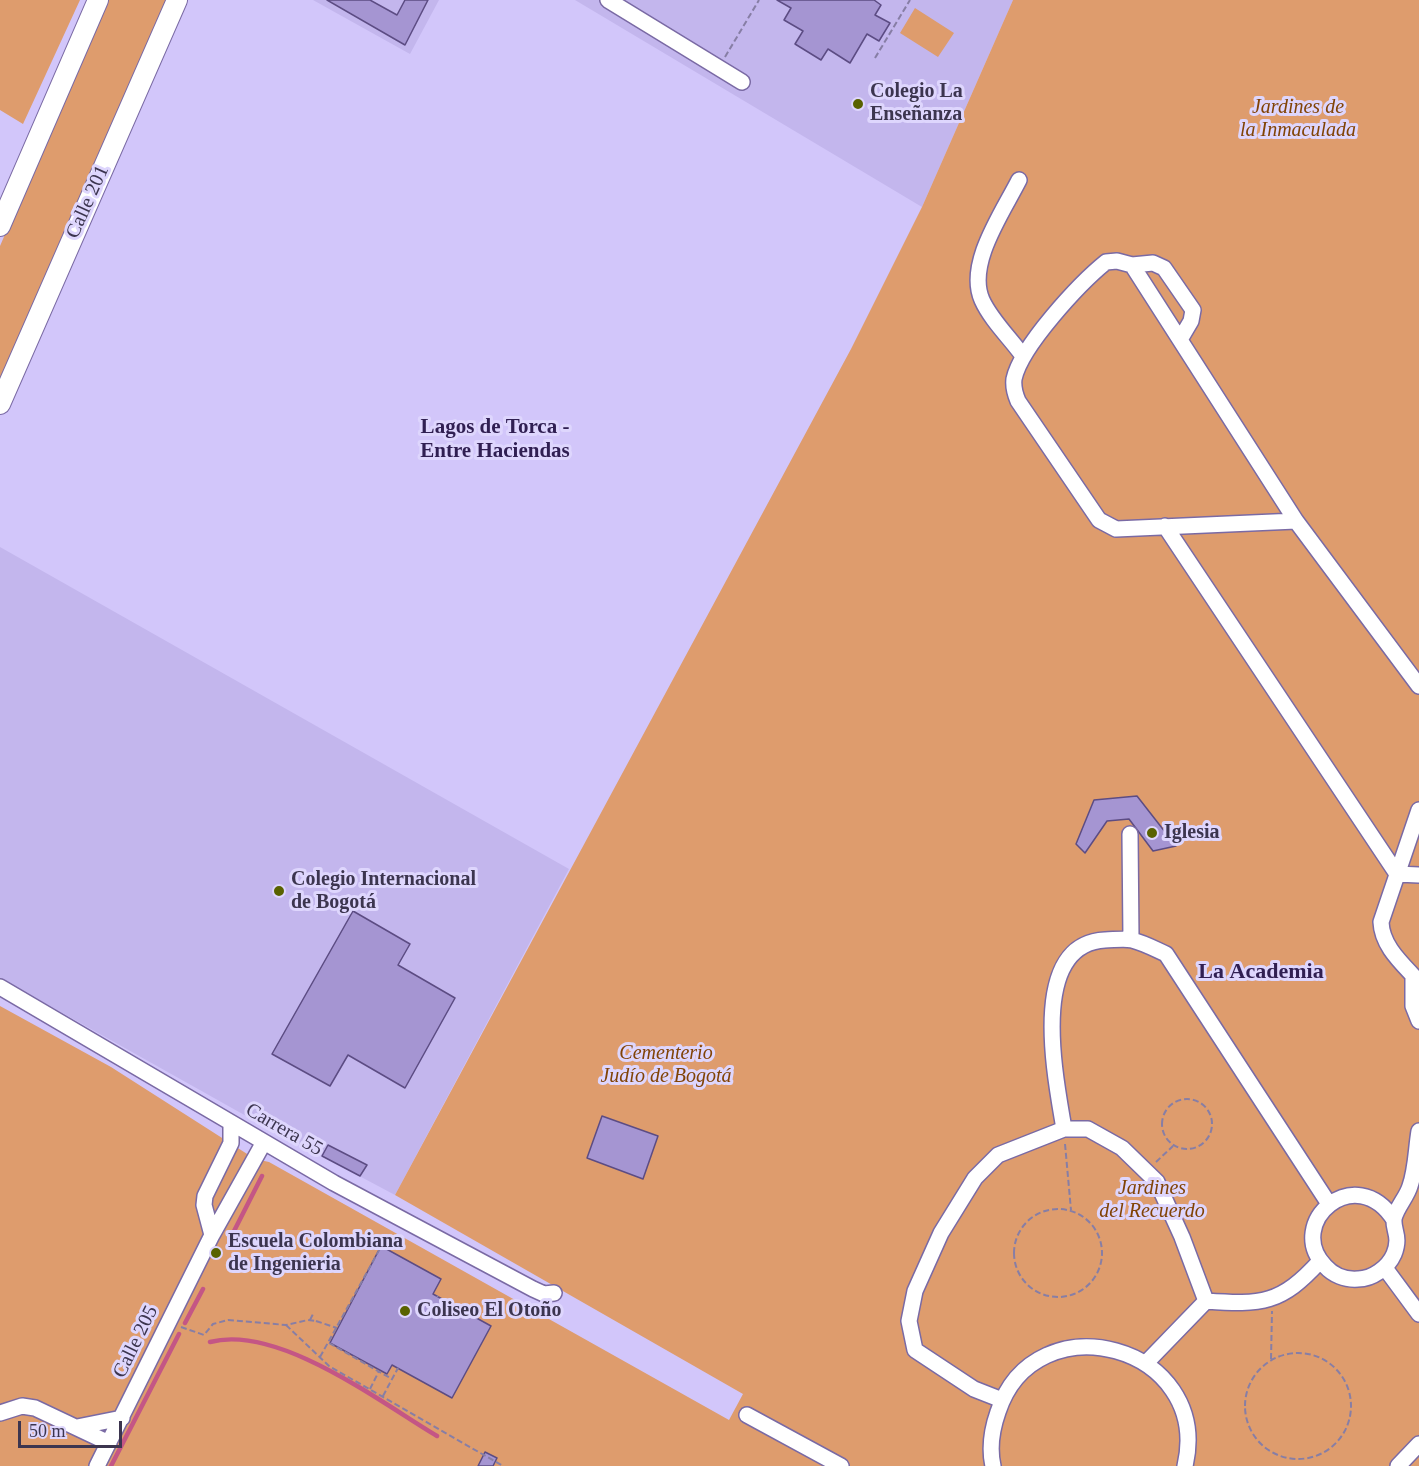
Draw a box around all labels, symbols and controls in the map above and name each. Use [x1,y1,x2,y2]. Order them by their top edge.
place label: Colegio La Enseñanza [870,80,963,127]
park label: Jardines de la Inmaculada [1240,96,1356,143]
marker: Colegio La Enseñanza [851,97,865,111]
street label: Calle 201 [61,162,115,242]
district label: Lagos de Torca - Entre Haciendas [420,415,570,465]
place label: Iglesia [1164,821,1220,845]
marker: Iglesia [1145,826,1159,840]
place label: Colegio Internacional de Bogotá [291,868,476,915]
marker: Colegio Internacional de Bogotá [272,884,286,898]
district label: La Academia [1198,959,1324,985]
park label: Cementerio Judío de Bogotá [600,1042,732,1089]
street label: Carrera 55 [241,1098,327,1162]
park label: Jardines del Recuerdo [1099,1177,1205,1224]
place label: Escuela Colombiana de Ingenieria [228,1230,403,1277]
marker: Escuela Colombiana de Ingenieria [209,1246,223,1260]
place label: Coliseo El Otoño [417,1299,561,1323]
street label: Calle 205 [108,1302,164,1382]
marker: Coliseo El Otoño [398,1304,412,1318]
scale bar [21,1409,124,1447]
text: 50 m [29,1421,66,1441]

